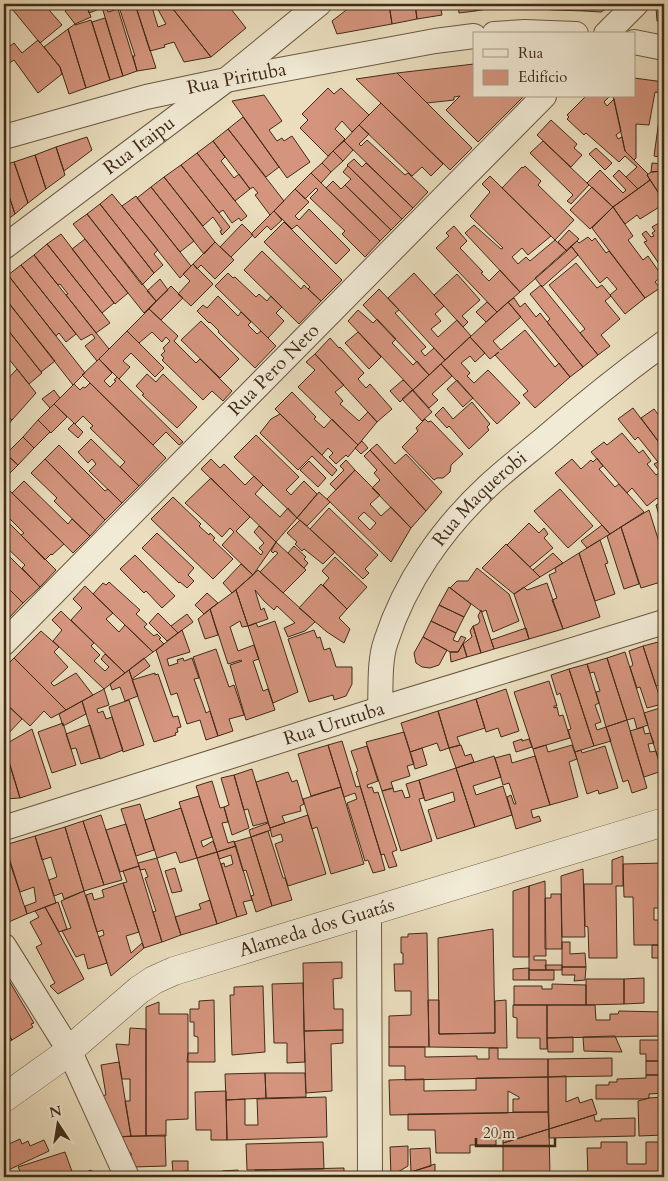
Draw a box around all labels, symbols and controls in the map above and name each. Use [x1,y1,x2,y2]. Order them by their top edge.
legend [473,32,636,98]
text: Rua [518,43,544,63]
street label: Rua Pirituba [185,56,288,101]
text: Edifício [518,67,567,87]
street label: Rua Itaipu [98,110,180,181]
street label: Rua Pero Neto [222,318,325,422]
street label: Rua Maquerobi [426,445,532,552]
street label: Rua Urutuba [280,695,388,752]
street label: Alameda dos Guatás [236,892,397,964]
north arrow [32,1098,82,1148]
text: N [47,1101,63,1122]
scale bar [476,1116,554,1148]
text: 20 m [483,1123,515,1143]

